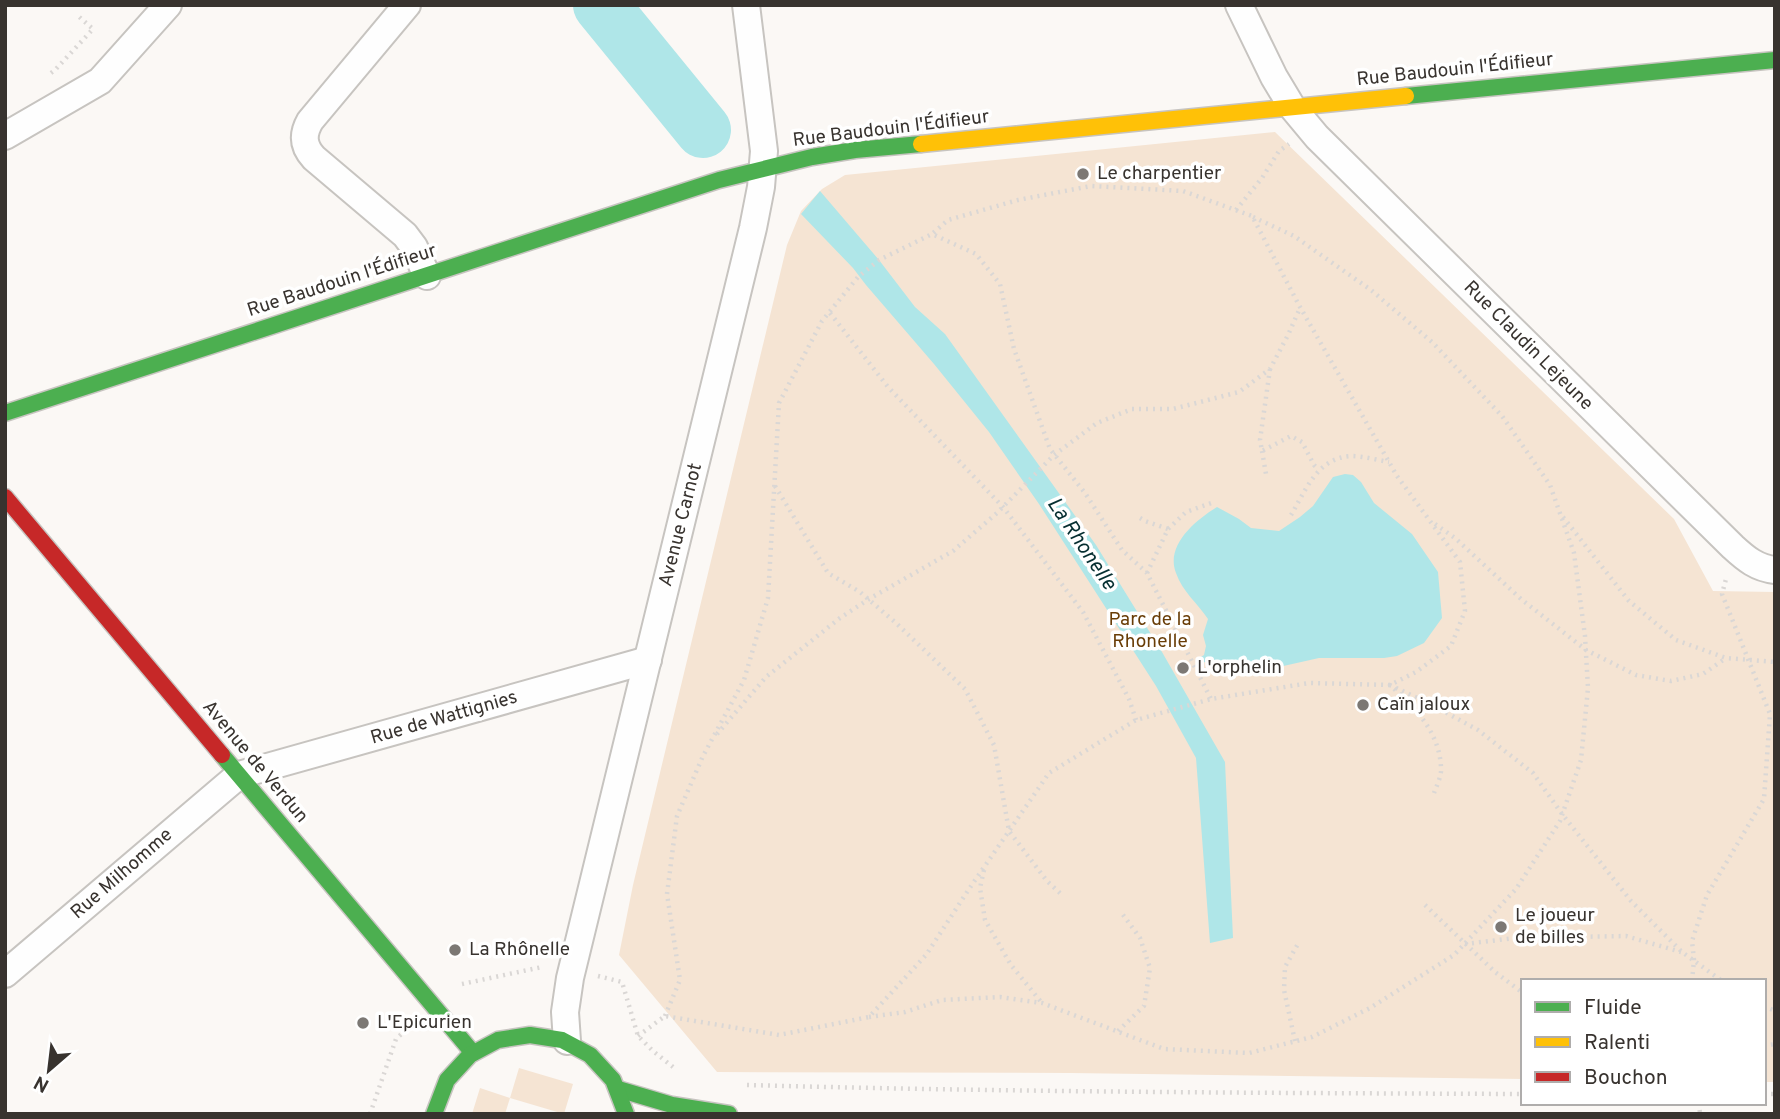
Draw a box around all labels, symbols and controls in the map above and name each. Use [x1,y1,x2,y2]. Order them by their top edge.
street label: Rue Baudouin l'Édifieur [1355,47,1555,92]
street label: Rue Baudouin l'Édifieur [791,104,991,153]
place label: Le charpentier [1097,162,1222,186]
marker: Le charpentier [1075,166,1091,182]
street label: Rue Baudouin l'Édifieur [244,238,440,323]
street label: Rue Claudin Lejeune [1458,276,1598,416]
street label: Avenue Carnot [654,461,708,589]
water label: La Rhonelle [1040,492,1123,597]
park label: Parc de la Rhonelle [1108,608,1192,654]
place label: L'orphelin [1197,656,1282,680]
marker: L'orphelin [1175,660,1191,676]
street label: Rue de Wattignies [368,686,520,750]
place label: Caïn jaloux [1377,693,1471,717]
street label: Avenue de Verdun [197,696,313,828]
marker: Caïn jaloux [1355,697,1371,713]
street label: Rue Milhomme [66,823,178,925]
place label: Le joueur de billes [1515,904,1595,950]
marker: Le joueur de billes [1493,919,1509,935]
place label: La Rhônelle [469,938,570,962]
marker: La Rhônelle [447,942,463,958]
legend [1521,979,1766,1105]
text: Fluide [1584,995,1642,1022]
place label: L'Epicurien [377,1011,472,1035]
marker: L'Epicurien [355,1015,371,1031]
text: Ralenti [1584,1030,1650,1057]
north arrow [14,1035,84,1105]
text: Bouchon [1584,1065,1667,1092]
text: N [30,1069,54,1097]

